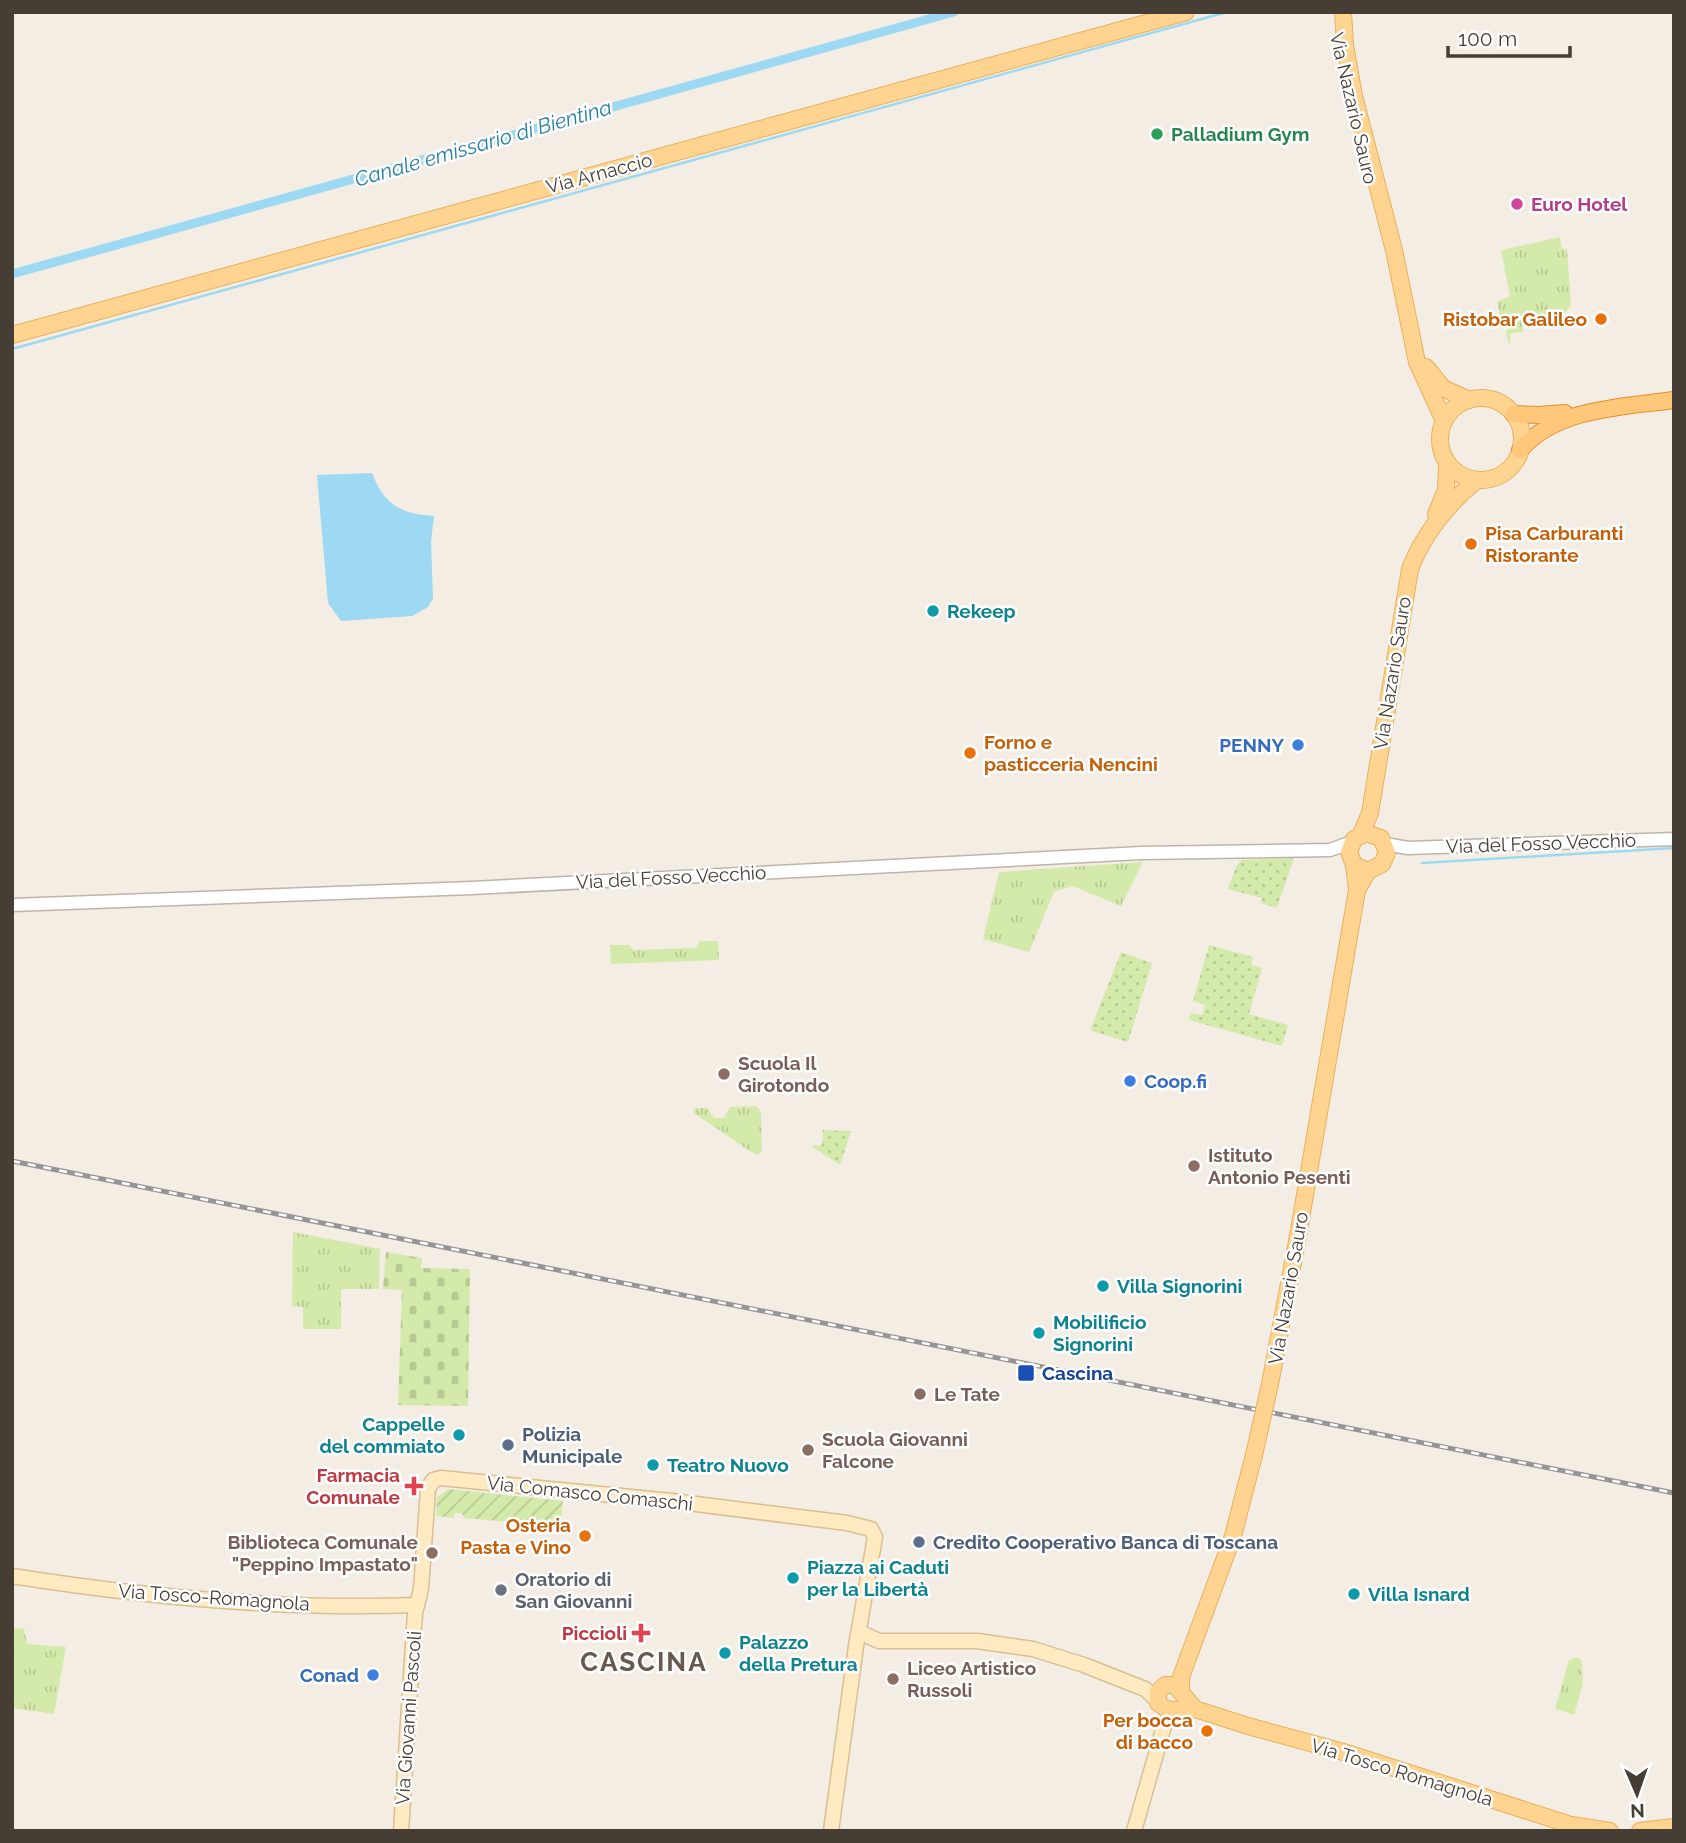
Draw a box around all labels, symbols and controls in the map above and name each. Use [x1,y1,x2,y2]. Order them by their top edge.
scale bar [1448,14,1570,58]
text: 100 m [1458,26,1517,51]
street label: Via Nazario Sauro [1326,30,1382,186]
water label: Canale emissario di Bientina [352,94,614,192]
place label: Palladium Gym [1171,123,1309,145]
marker: Palladium Gym [1149,126,1165,142]
street label: Via Arnaccio [544,148,654,198]
place label: Euro Hotel [1531,193,1628,215]
marker: Euro Hotel [1509,196,1525,212]
place label: Ristobar Galileo [1443,308,1587,330]
marker: Ristobar Galileo [1593,311,1609,327]
place label: Pisa Carburanti Ristorante [1485,522,1623,566]
marker: Pisa Carburanti Ristorante [1463,536,1479,552]
street label: Via Nazario Sauro [1369,595,1415,751]
place label: Rekeep [947,600,1016,622]
marker: Rekeep [925,603,941,619]
place label: Forno e pasticceria Nencini [984,731,1158,775]
place label: PENNY [1219,734,1284,756]
marker: PENNY [1290,737,1306,753]
marker: Forno e pasticceria Nencini [962,745,978,761]
street label: Via del Fosso Vecchio [1445,829,1637,857]
street label: Via del Fosso Vecchio [575,861,767,893]
place label: Scuola Il Girotondo [738,1052,829,1096]
marker: Scuola Il Girotondo [716,1066,732,1082]
place label: Coop.fi [1144,1070,1207,1092]
marker: Coop.fi [1122,1073,1138,1089]
place label: Istituto Antonio Pesenti [1208,1144,1351,1188]
marker: Istituto Antonio Pesenti [1186,1158,1202,1174]
street label: Via Nazario Sauro [1264,1210,1312,1366]
place label: Villa Signorini [1117,1275,1242,1297]
marker: Villa Signorini [1095,1278,1111,1294]
place label: Mobilificio Signorini [1053,1311,1146,1355]
marker: Mobilificio Signorini [1031,1325,1047,1341]
place label: Cascina [1042,1362,1113,1384]
marker: Cascina [1016,1363,1036,1383]
place label: Le Tate [934,1383,1000,1405]
marker: Le Tate [912,1386,928,1402]
place label: Cappelle del commiato [319,1413,445,1457]
place label: Polizia Municipale [522,1423,622,1467]
marker: Cappelle del commiato [451,1427,467,1443]
place label: Scuola Giovanni Falcone [822,1428,968,1472]
marker: Polizia Municipale [500,1437,516,1453]
marker: Scuola Giovanni Falcone [800,1442,816,1458]
place label: Teatro Nuovo [667,1454,789,1476]
marker: Teatro Nuovo [645,1457,661,1473]
place label: Farmacia Comunale [306,1464,400,1508]
street label: Via Comasco Comaschi [486,1471,694,1515]
marker: Farmacia Comunale [406,1478,422,1494]
place label: Osteria Pasta e Vino [460,1514,571,1558]
marker: Osteria Pasta e Vino [577,1528,593,1544]
place label: Biblioteca Comunale "Peppino Impastato" [228,1531,418,1575]
place label: Credito Cooperativo Banca di Toscana [933,1531,1278,1553]
marker: Credito Cooperativo Banca di Toscana [911,1534,927,1550]
marker: Biblioteca Comunale "Peppino Impastato" [424,1545,440,1561]
place label: Piazza ai Caduti per la Libertà [807,1556,949,1600]
place label: Oratorio di San Giovanni [515,1568,632,1612]
marker: Piazza ai Caduti per la Libertà [785,1570,801,1586]
street label: Via Tosco-Romagnola [117,1579,311,1615]
marker: Oratorio di San Giovanni [493,1582,509,1598]
place label: Villa Isnard [1368,1583,1470,1605]
marker: Villa Isnard [1346,1586,1362,1602]
place label: Piccioli [562,1622,627,1644]
marker: Piccioli [633,1625,649,1641]
street label: Via Giovanni Pascoli [391,1630,425,1806]
place label: Palazzo della Pretura [739,1631,858,1675]
marker: Palazzo della Pretura [717,1645,733,1661]
district label: CASCINA [580,1647,708,1677]
place label: Liceo Artistico Russoli [907,1657,1036,1701]
place label: Conad [300,1664,359,1686]
marker: Conad [365,1667,381,1683]
marker: Liceo Artistico Russoli [885,1671,901,1687]
place label: Per bocca di bacco [1103,1709,1193,1753]
marker: Per bocca di bacco [1199,1723,1215,1739]
street label: Via Tosco Romagnola [1308,1734,1496,1810]
north arrow [1602,1759,1672,1829]
text: N [1630,1800,1645,1822]

